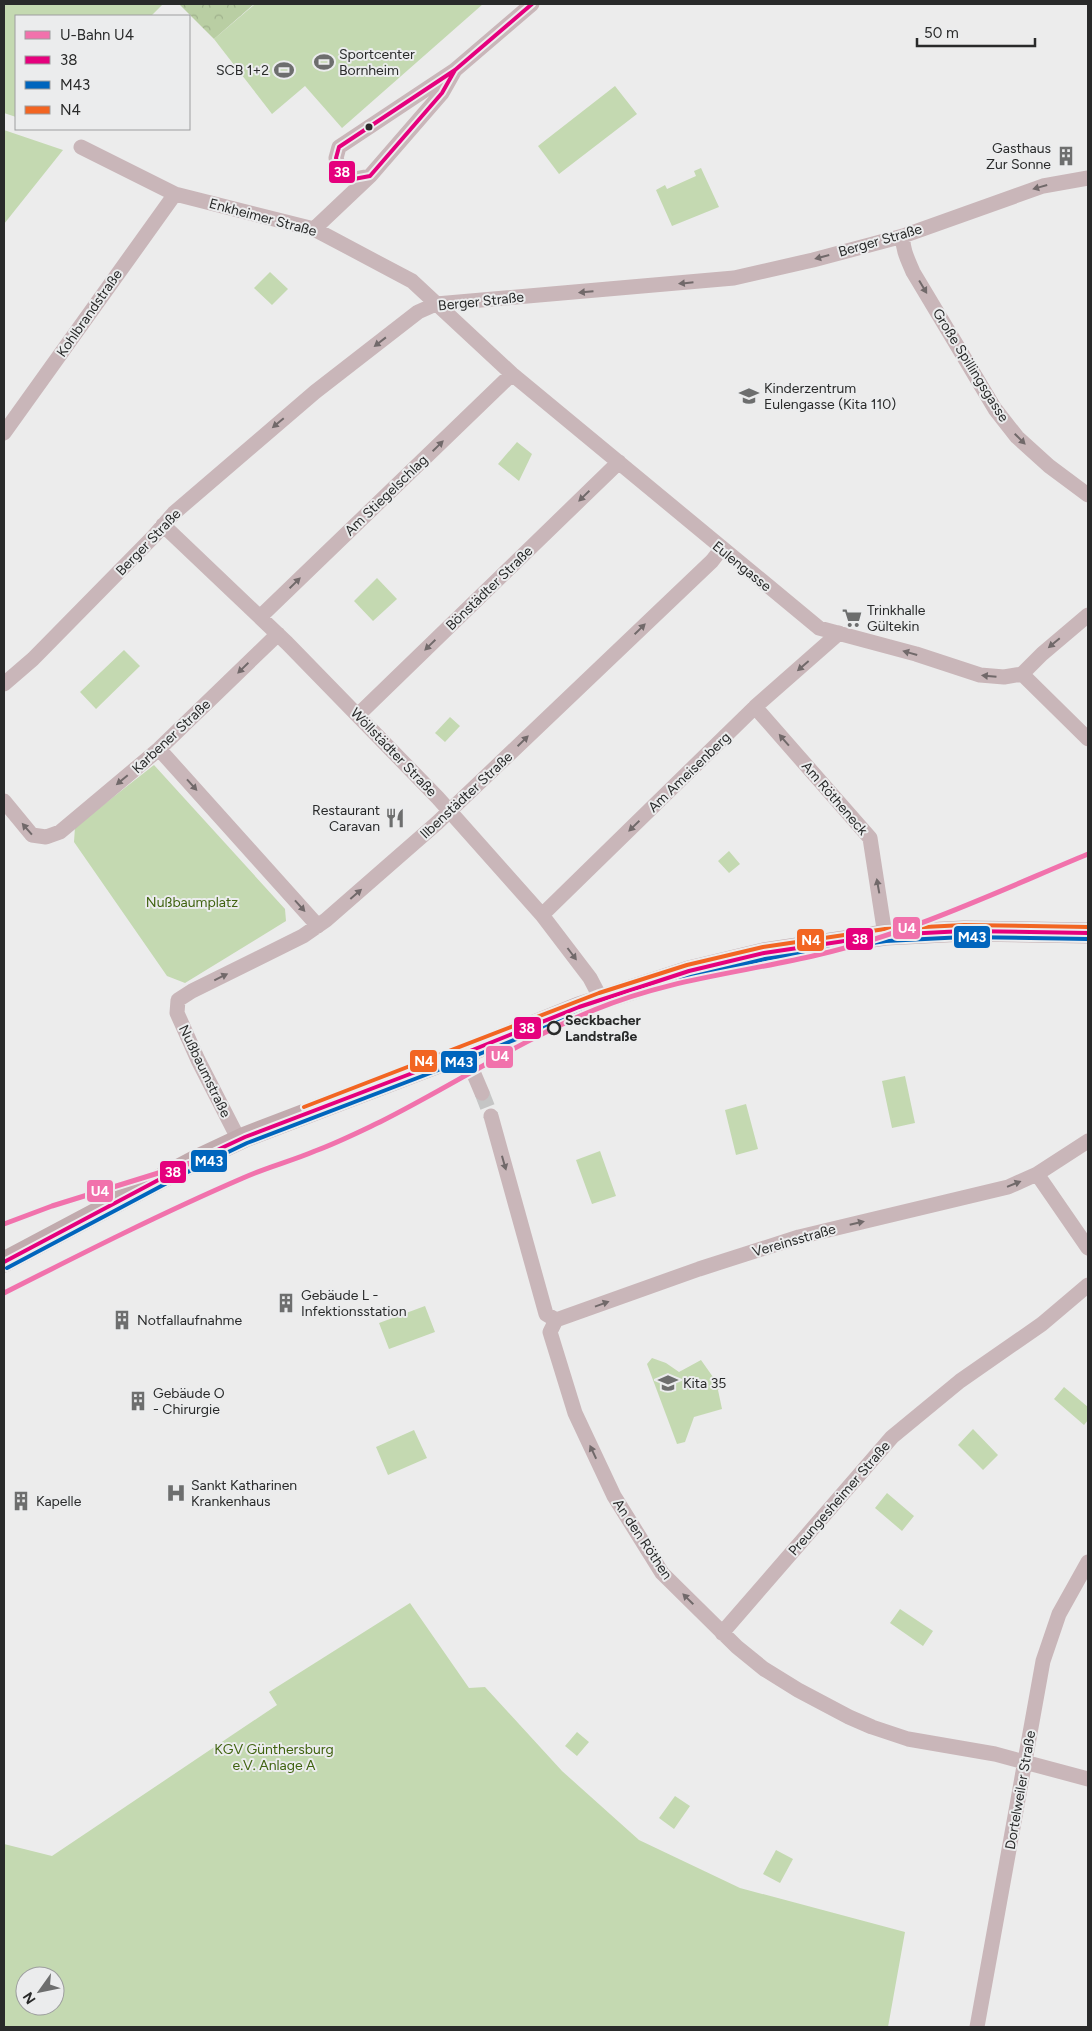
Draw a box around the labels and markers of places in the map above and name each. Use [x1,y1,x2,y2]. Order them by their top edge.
place label: Sportcenter Bornheim [339,46,415,79]
sports icon: Sportcenter Bornheim [313,51,335,73]
sports icon: SCB 1+2 [273,59,295,81]
place label: SCB 1+2 [216,62,269,79]
unlabelled marker [364,122,374,132]
place label: Gasthaus Zur Sonne [986,140,1051,173]
building icon: Gasthaus Zur Sonne [1055,145,1077,167]
place label: Kinderzentrum Eulengasse (Kita 110) [764,380,896,413]
school or university icon: Kinderzentrum Eulengasse (Kita 110) [738,385,760,407]
place label: Trinkhalle Gültekin [867,602,926,635]
supermarket icon: Trinkhalle Gültekin [841,607,863,629]
place label: Restaurant Caravan [312,802,380,835]
restaurant icon: Restaurant Caravan [384,807,406,829]
place label: Seckbacher Landstraße [565,1012,642,1045]
marker: Seckbacher Landstraße [547,1021,561,1035]
place label: Gebäude L - Infektionsstation [301,1287,407,1320]
building icon: Gebäude L - Infektionsstation [275,1292,297,1314]
building icon: Notfallaufnahme [111,1309,133,1331]
place label: Notfallaufnahme [137,1312,242,1329]
school or university icon: Kita 35 [657,1372,679,1394]
place label: Kita 35 [683,1375,726,1392]
place label: Gebäude O - Chirurgie [153,1385,225,1418]
building icon: Gebäude O - Chirurgie [127,1390,149,1412]
place label: Sankt Katharinen Krankenhaus [191,1477,297,1510]
hospital icon: Sankt Katharinen Krankenhaus [165,1482,187,1504]
building icon: Kapelle [10,1490,32,1512]
place label: Kapelle [36,1493,82,1510]

